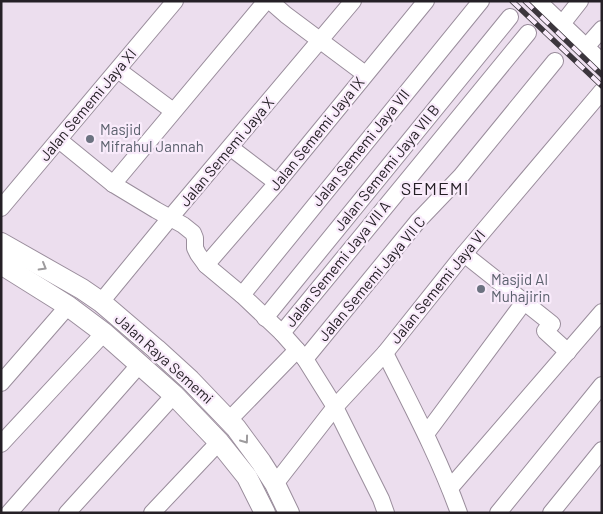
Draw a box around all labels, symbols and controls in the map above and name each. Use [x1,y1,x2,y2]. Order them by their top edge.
street label: Jalan Sememi Jaya XI [35,45,140,164]
street label: Jalan Sememi Jaya IX [265,73,368,194]
street label: Jalan Sememi Jaya VII [308,85,413,209]
street label: Jalan Sememi Jaya X [175,93,277,210]
street label: Jalan Sememi Jaya VII B [330,101,443,234]
place label: Masjid Mifrahul Jannah [100,120,204,155]
marker: Masjid Mifrahul Jannah [84,133,96,145]
district label: SEMEMI [401,177,469,199]
street label: Jalan Sememi Jaya VII A [281,197,394,330]
street label: Jalan Sememi Jaya VII C [314,212,429,344]
street label: Jalan Sememi Jaya VI [386,226,489,347]
one-way arrow [38,261,47,271]
place label: Masjid Al Muhajirin [491,270,550,305]
marker: Masjid Al Muhajirin [475,283,487,295]
street label: Jalan Raya Sememi [112,309,218,407]
one-way arrow [239,435,248,444]

